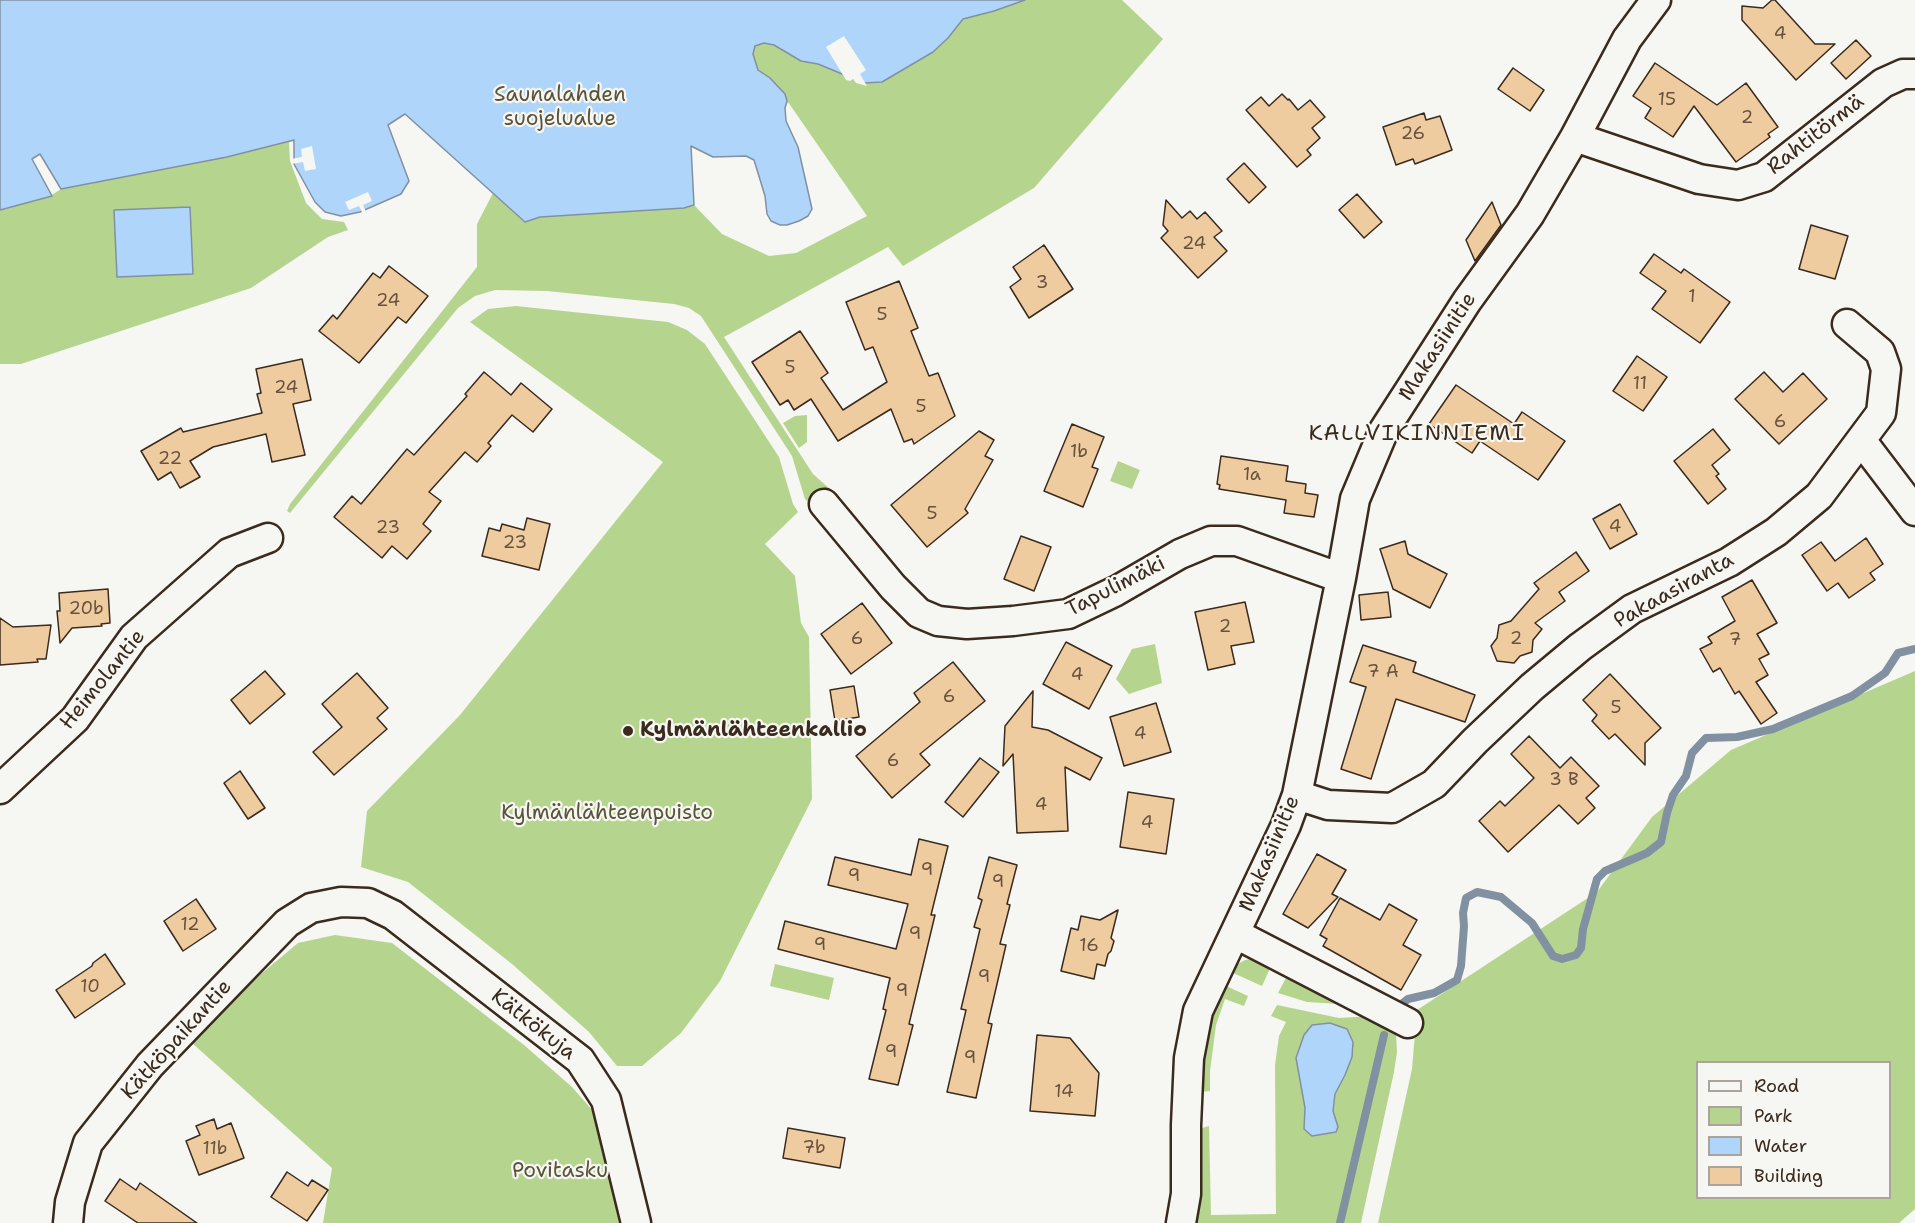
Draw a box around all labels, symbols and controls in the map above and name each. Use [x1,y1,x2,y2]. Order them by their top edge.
house number: 4 [1774,23,1786,45]
park label: Saunalahden suojelualue [494,83,626,133]
house number: 15 [1658,89,1676,111]
street label: Rahtitörmä [1763,89,1869,181]
house number: 2 [1741,107,1753,129]
house number: 26 [1401,123,1425,145]
house number: 24 [1182,233,1206,255]
house number: 3 [1036,272,1048,294]
house number: 1 [1688,286,1696,308]
street label: Makasiinitie [1394,288,1482,406]
house number: 24 [376,290,400,312]
house number: 5 [876,304,888,326]
house number: 5 [784,357,796,379]
house number: 11 [1633,373,1647,395]
house number: 24 [274,377,298,399]
house number: 5 [915,396,927,418]
house number: 6 [1774,411,1786,433]
district label: KALLVIKINNIEMI [1308,421,1526,447]
house number: 1b [1070,441,1088,463]
house number: 22 [158,448,182,470]
house number: 1a [1243,464,1261,486]
house number: 5 [926,503,938,525]
house number: 4 [1609,516,1621,538]
house number: 23 [376,517,400,539]
house number: 23 [503,532,527,554]
street label: Pakaasiranta [1610,548,1738,634]
street label: Tapulimäki [1062,551,1170,623]
house number: 20b [68,598,104,620]
house number: 2 [1219,616,1231,638]
street label: Heimolantie [55,625,151,735]
house number: 6 [851,628,863,650]
house number: 2 [1510,628,1522,650]
house number: 7 [1729,629,1741,651]
house number: 7 A [1367,661,1399,683]
house number: 4 [1071,664,1083,686]
house number: 6 [943,686,955,708]
house number: 5 [1610,697,1622,719]
place label: Kylmänlähteenkallio [640,718,867,744]
house number: 4 [1134,723,1146,745]
marker: Kylmänlähteenkallio [621,724,635,738]
house number: 6 [887,750,899,772]
house number: 3 B [1549,769,1579,791]
street label: Makasiinitie [1234,792,1306,916]
house number: 4 [1035,794,1047,816]
park label: Kylmänlähteenpuisto [501,801,713,827]
house number: 4 [1141,812,1153,834]
house number: 9 [921,859,933,881]
house number: 9 [848,865,860,887]
house number: 9 [992,871,1004,893]
house number: 12 [180,914,200,936]
house number: 9 [909,923,921,945]
house number: 9 [814,934,826,956]
house number: 16 [1079,935,1099,957]
house number: 9 [978,966,990,988]
street label: Kätköpaikantie [117,975,237,1105]
house number: 10 [80,976,100,998]
house number: 9 [896,980,908,1002]
street label: Kätkökuja [486,984,580,1066]
house number: 9 [885,1041,897,1063]
house number: 9 [964,1047,976,1069]
legend [1696,1061,1891,1199]
text: Road [1754,1074,1799,1098]
house number: 14 [1054,1081,1074,1103]
text: Park [1754,1104,1793,1128]
text: Water [1754,1134,1807,1158]
house number: 7b [802,1137,826,1159]
house number: 11b [203,1138,227,1160]
park label: Povitasku [512,1159,608,1185]
text: Building [1754,1164,1823,1188]

